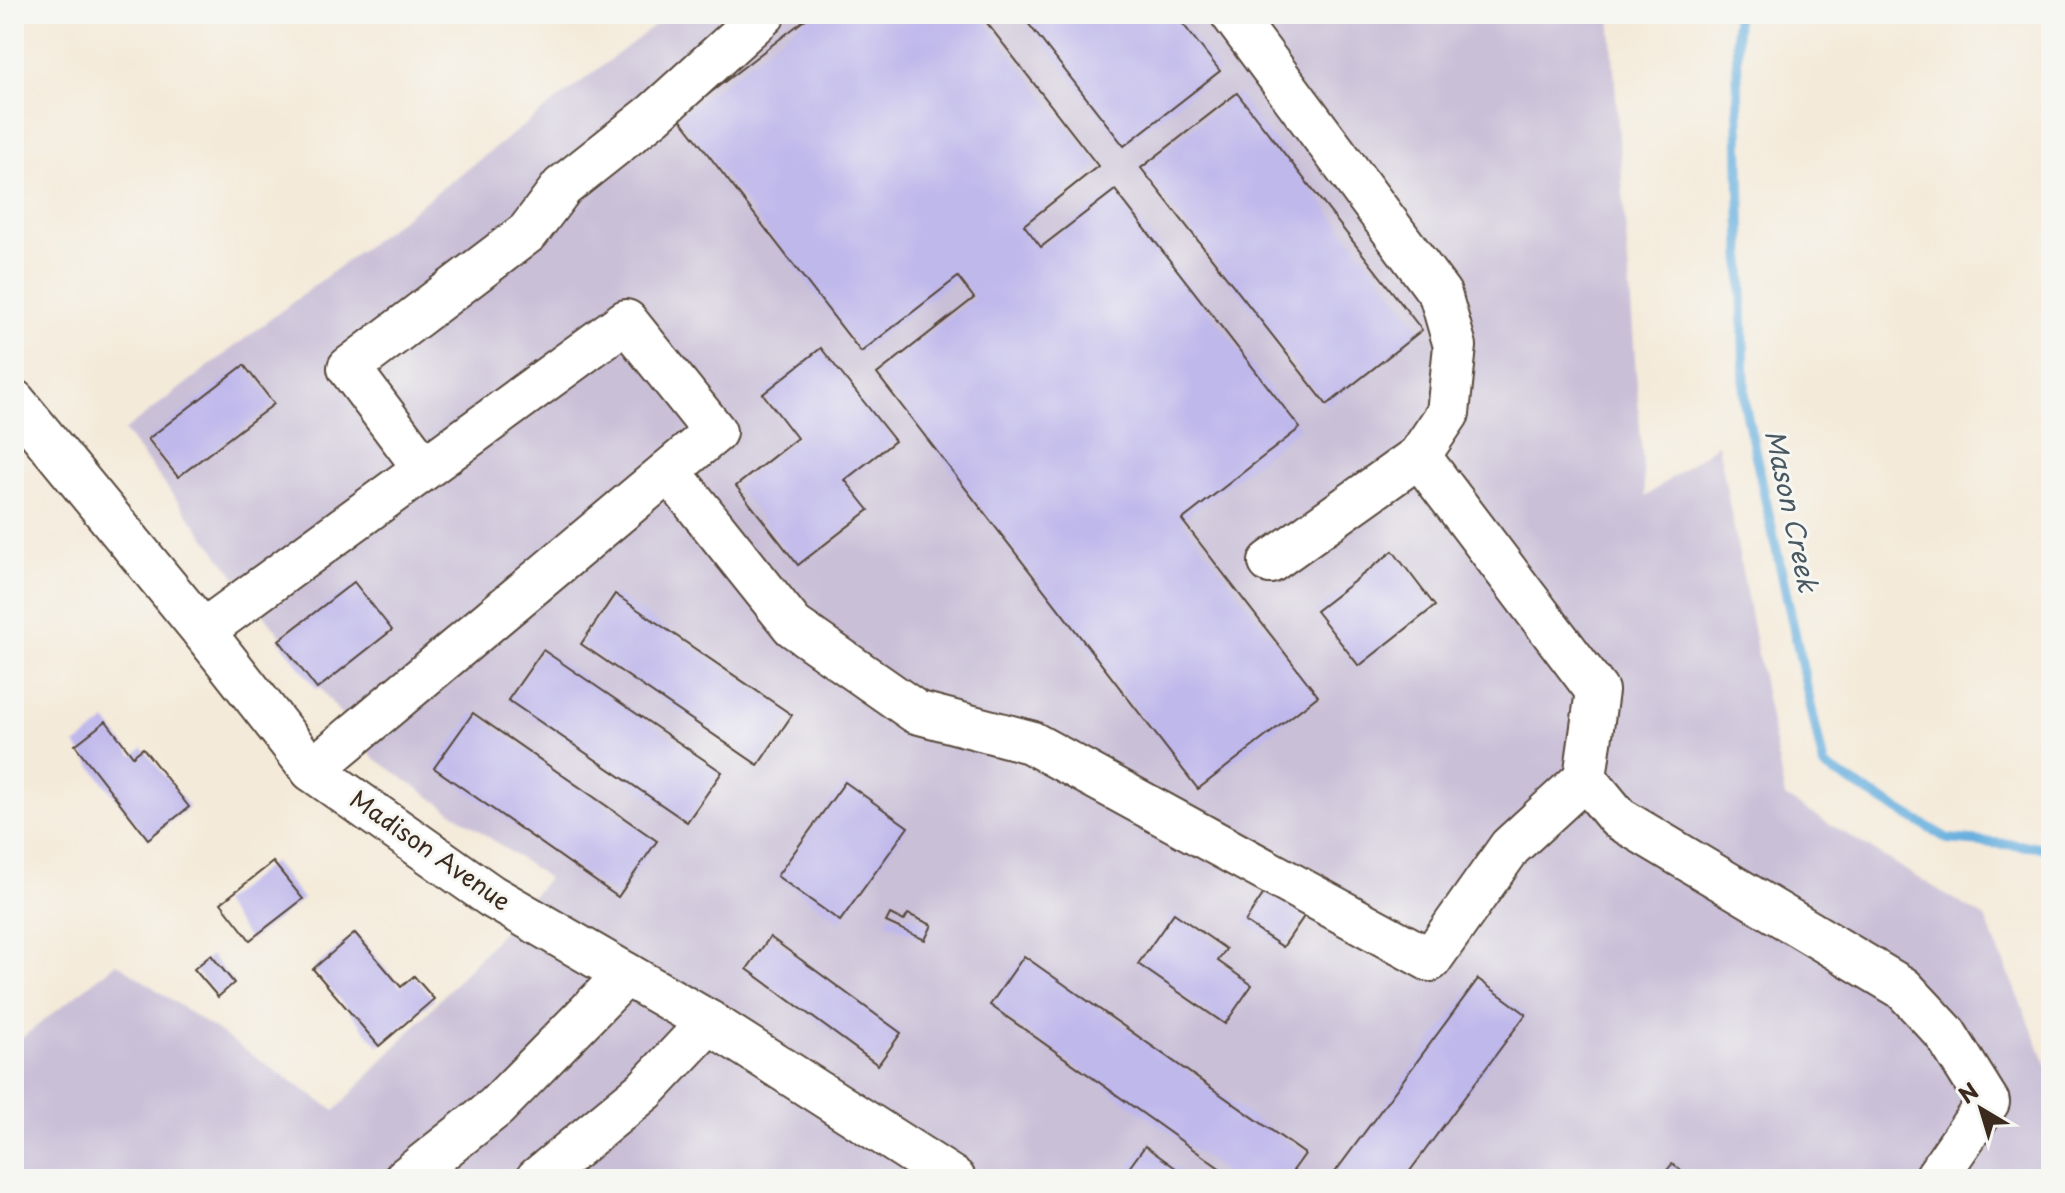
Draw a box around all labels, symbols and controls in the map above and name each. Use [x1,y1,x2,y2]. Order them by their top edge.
water label: Mason Creek [1756,426,1829,597]
street label: Madison Avenue [343,780,519,918]
north arrow [1941,1069,2021,1149]
text: N [1951,1074,1985,1110]

